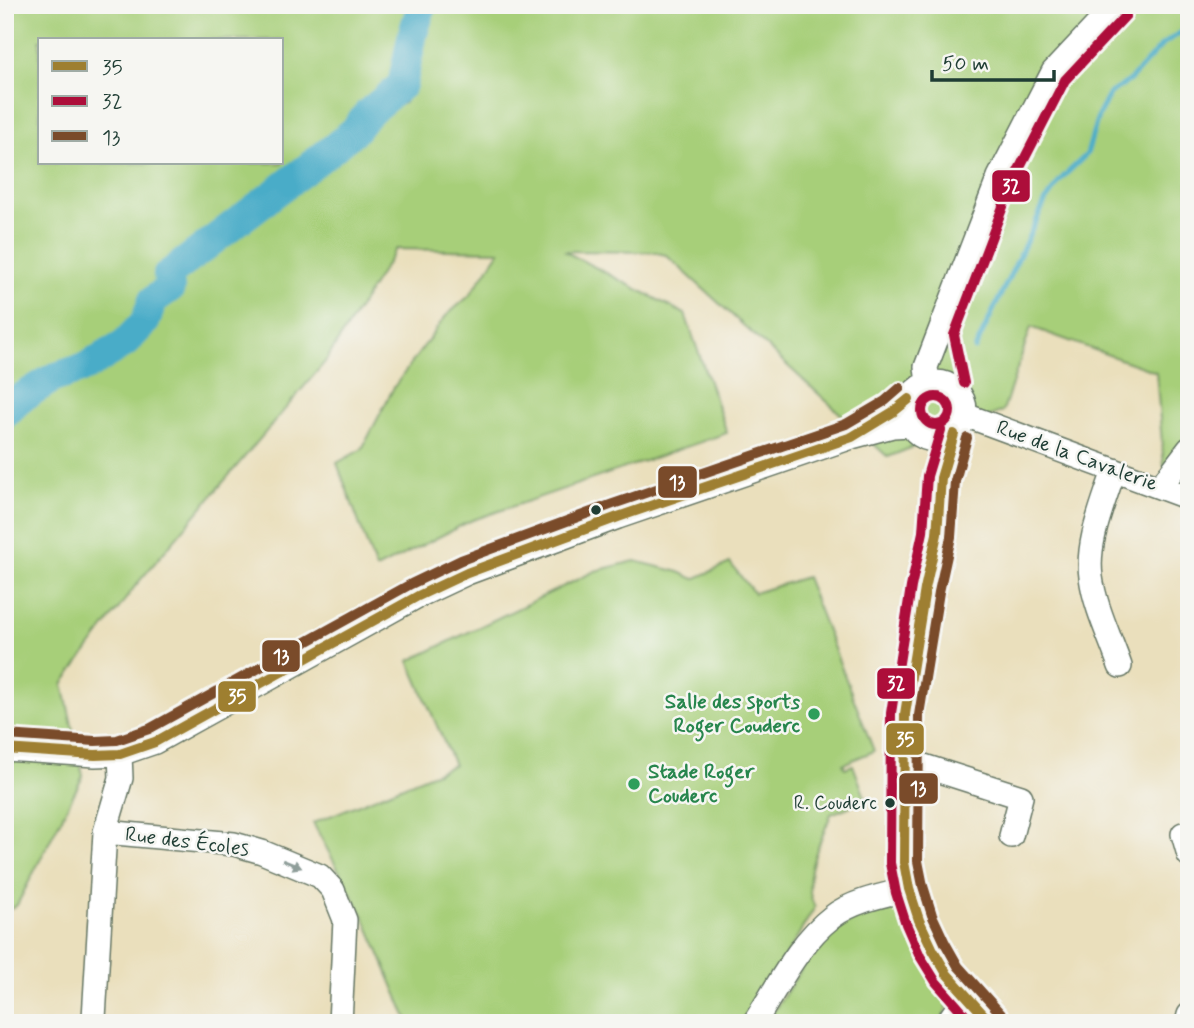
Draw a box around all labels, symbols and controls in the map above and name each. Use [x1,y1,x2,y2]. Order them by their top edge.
legend [38,38,284,164]
scale bar [932,38,1054,82]
text: 50 m [942,50,989,78]
text: 35 [102,54,123,82]
text: 32 [102,88,123,116]
text: 13 [102,124,120,152]
line badge: 32 [991,169,1031,203]
text: 32 [1002,175,1020,200]
street label: Rue de la Cavalerie [992,414,1162,498]
line badge: 13 [657,465,698,499]
text: 13 [669,471,685,496]
unlabelled marker [589,503,603,517]
line badge: 13 [261,639,301,673]
text: 13 [273,645,289,670]
line badge: 32 [876,667,916,700]
text: 32 [887,672,905,697]
line badge: 35 [217,680,257,713]
text: 35 [228,685,246,710]
place label: Salle des sports Roger Couderc [665,688,801,742]
marker: Salle des sports Roger Couderc [806,706,822,722]
line badge: 35 [885,722,925,756]
text: 35 [896,728,914,753]
place label: Stade Roger Couderc [648,758,755,810]
line badge: 13 [898,772,939,805]
marker: Stade Roger Couderc [626,776,642,792]
text: 13 [910,777,926,802]
place label: R. Couderc [794,791,877,816]
marker: R. Couderc [883,796,897,810]
street label: Rue des Écoles [123,821,251,863]
one-way arrow [281,859,302,870]

